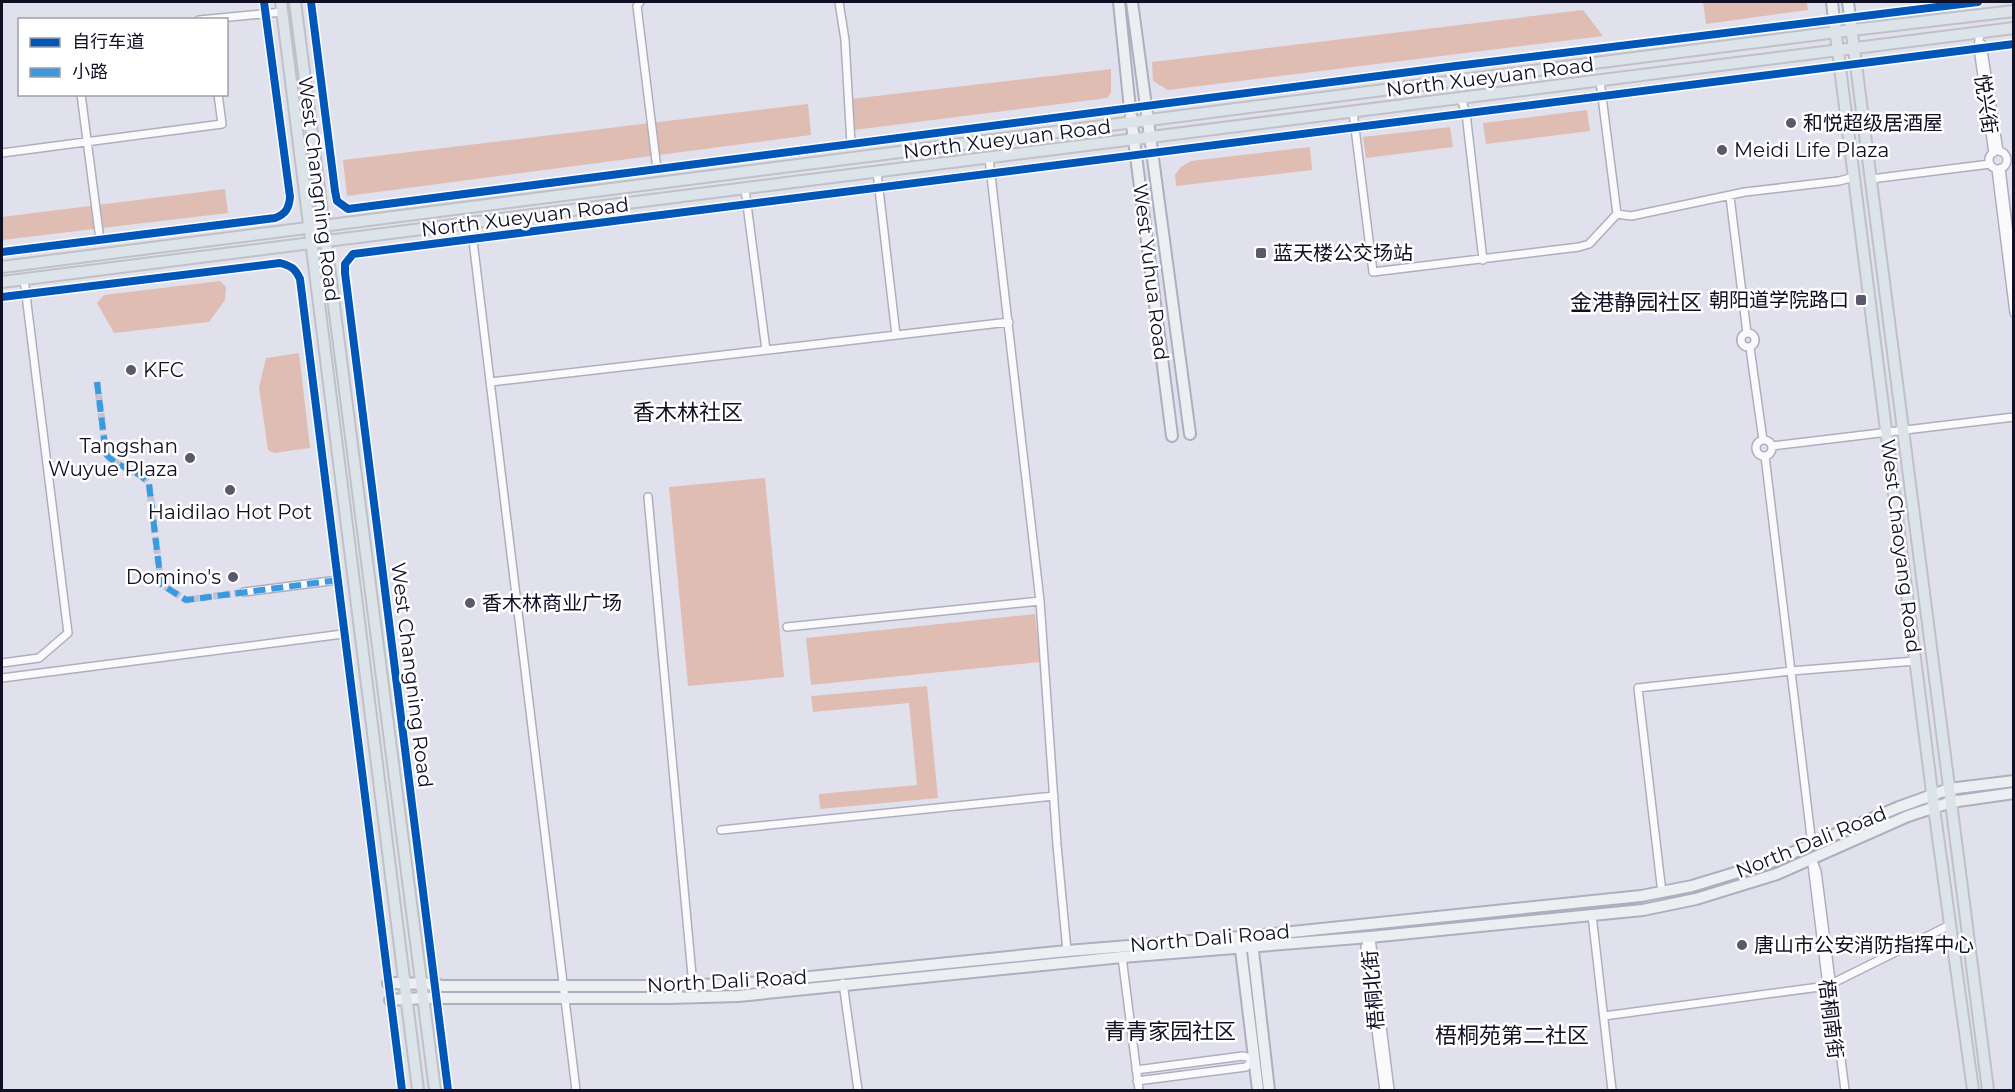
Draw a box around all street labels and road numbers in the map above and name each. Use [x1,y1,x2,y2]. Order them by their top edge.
street label: North Xueyuan Road [1385,52,1595,102]
street label: 悦兴街 [1970,73,2002,135]
street label: West Changning Road [293,75,345,303]
street label: North Xueyuan Road [902,114,1112,164]
street label: West Yuhua Road [1128,182,1174,362]
street label: North Xueyuan Road [420,192,630,242]
street label: West Chaoyang Road [1876,438,1926,654]
street label: West Changning Road [386,561,438,789]
street label: North Dali Road [1732,801,1890,883]
street label: North Dali Road [1129,919,1291,957]
street label: 梧桐北街 [1358,949,1388,1031]
street label: North Dali Road [646,965,808,997]
street label: 梧桐南街 [1814,978,1848,1060]

